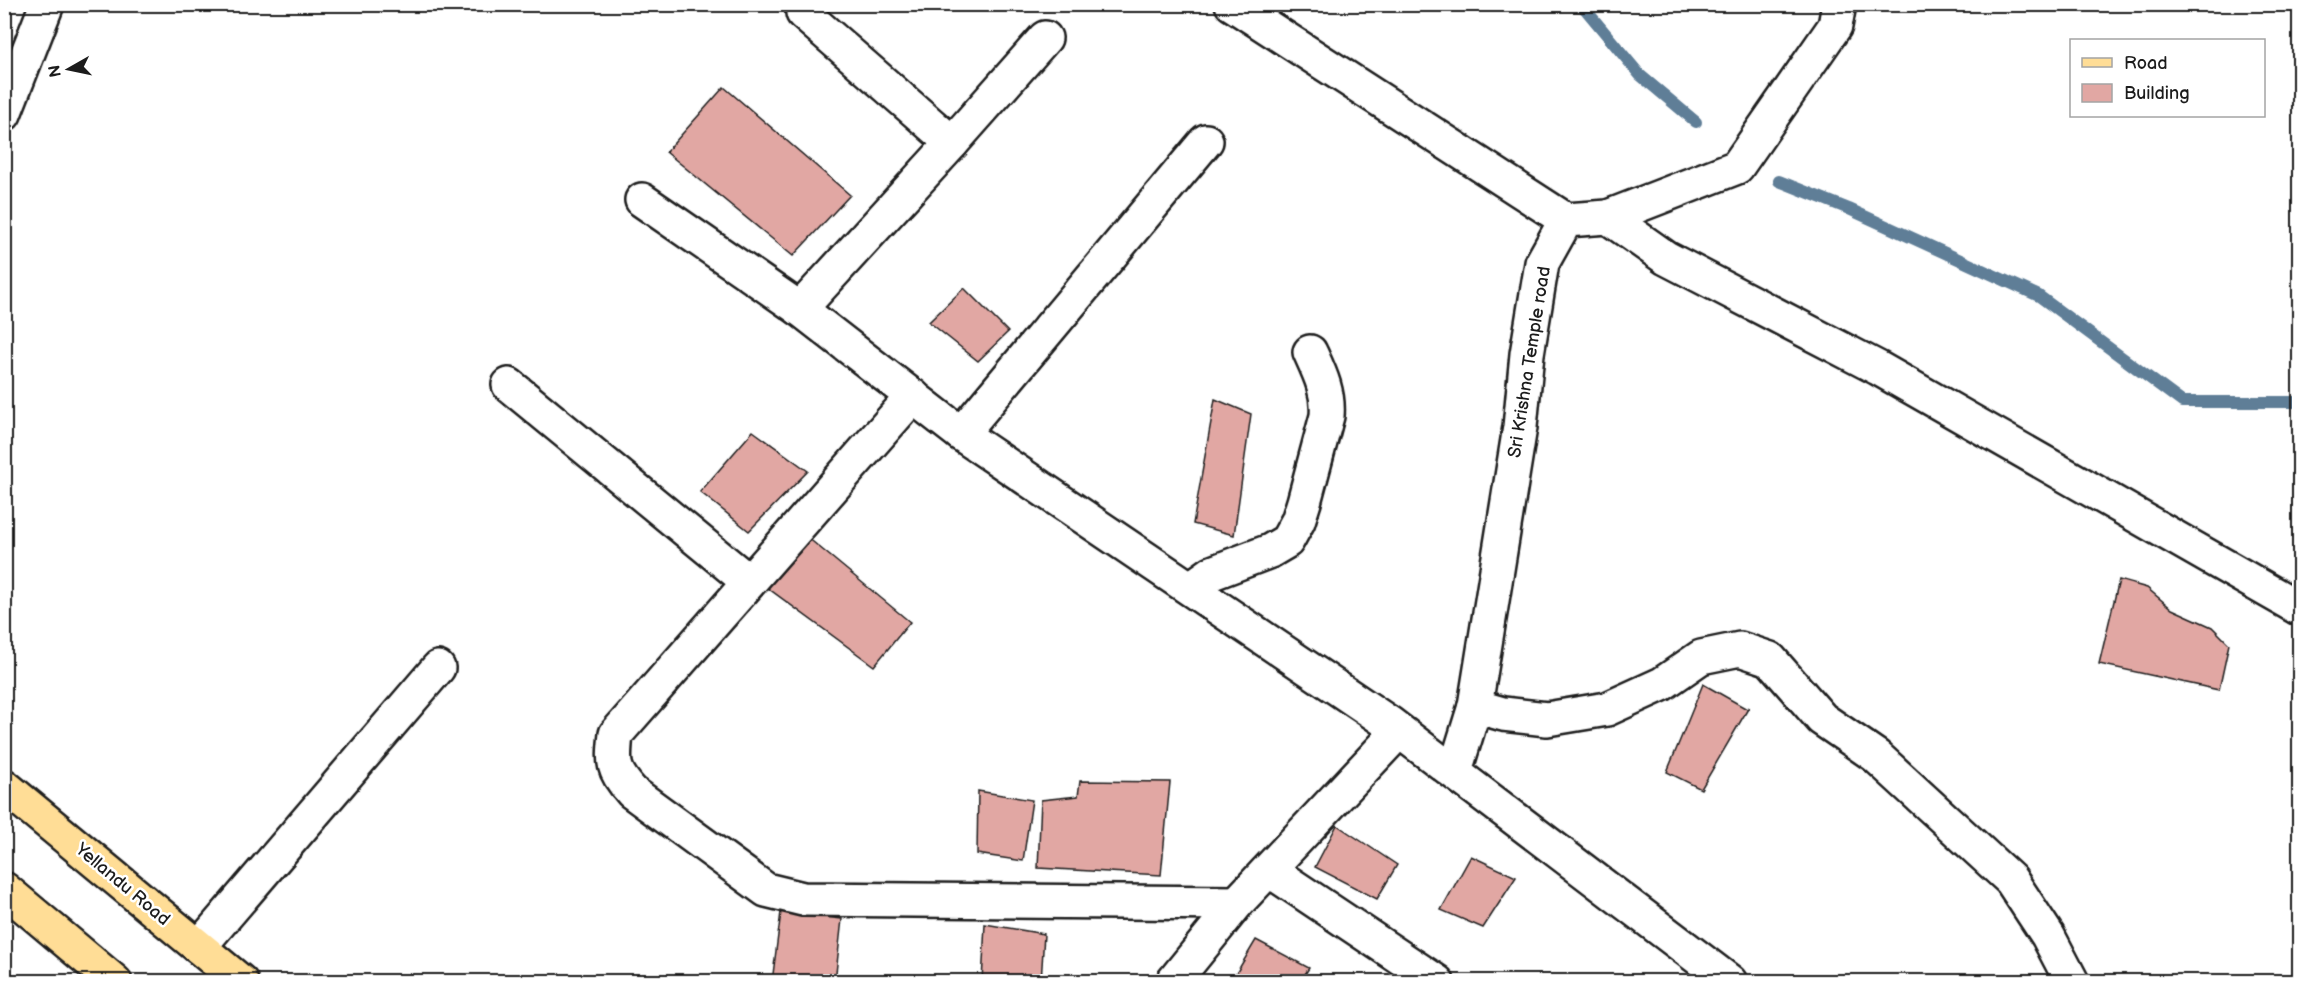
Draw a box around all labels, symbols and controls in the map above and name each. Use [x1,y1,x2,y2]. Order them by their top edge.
north arrow [39,39,99,99]
legend [2070,39,2265,117]
text: Road [2124,53,2168,74]
text: N [45,64,66,79]
text: Building [2124,83,2190,104]
street label: Sri Krishna Temple road [1504,265,1555,459]
street label: Yellandu Road [70,838,174,930]

